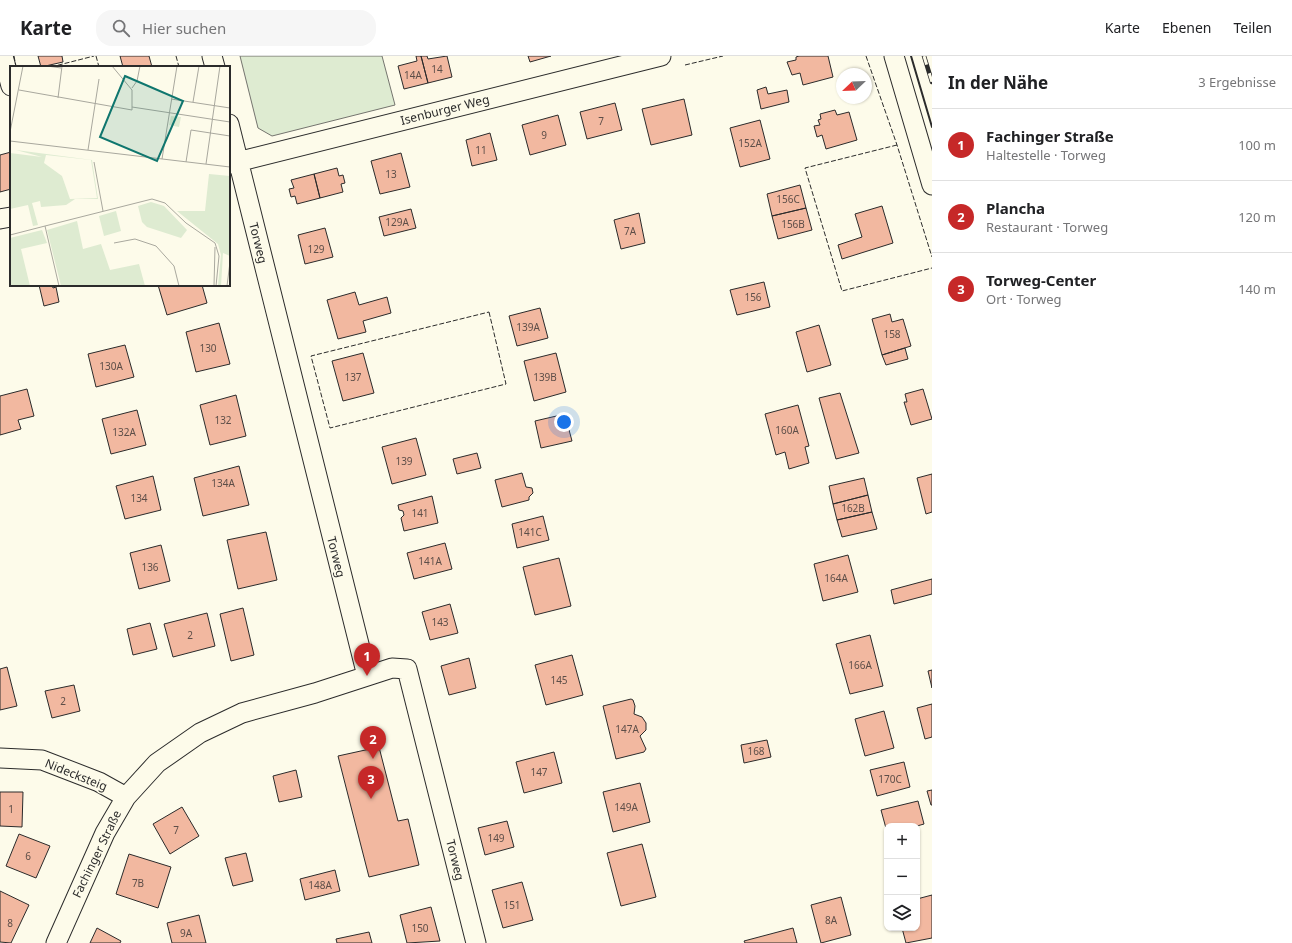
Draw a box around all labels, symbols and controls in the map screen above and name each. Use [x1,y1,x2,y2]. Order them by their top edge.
search box [96,10,376,46]
text: Karte [20,15,72,41]
icon: search [110,17,132,39]
text: Hier suchen [142,18,226,38]
text: Karte [1105,18,1140,37]
text: Ebenen [1162,18,1212,37]
text: Teilen [1234,18,1272,37]
house number: 14 [431,62,443,76]
inset map [10,66,230,286]
house number: 14A [404,68,423,82]
north arrow [836,68,872,104]
text: In der Nähe [948,71,1048,94]
text: 3 Ergebnisse [1198,73,1276,91]
street label: Isenburger Weg [399,90,491,129]
house number: 7 [598,114,604,128]
text: Fachinger Straße [986,126,1114,146]
house number: 9 [541,128,547,142]
house number: 152A [738,136,762,150]
text: 1 [957,136,965,154]
text: 100 m [1238,136,1276,154]
house number: 11 [475,143,487,157]
text: Haltestelle · Torweg [986,146,1106,164]
house number: 13 [385,167,397,181]
house number: 156C [776,192,800,206]
text: Plancha [986,198,1045,218]
text: 2 [957,208,965,226]
text: 120 m [1238,208,1276,226]
house number: 129A [385,215,409,229]
house number: 156B [781,217,805,231]
text: Restaurant · Torweg [986,218,1108,236]
street label: Torweg [245,221,272,265]
house number: 7A [624,224,637,238]
house number: 129 [307,242,325,256]
text: Torweg-Center [986,270,1096,290]
text: 3 [957,280,965,298]
text: 140 m [1238,280,1276,298]
house number: 156 [744,290,762,304]
text: Ort · Torweg [986,290,1062,308]
house number: 139A [516,320,540,334]
house number: 158 [883,327,901,341]
house number: 130 [199,341,217,355]
house number: 130A [99,359,123,373]
house number: 137 [344,370,362,384]
house number: 139B [533,370,557,384]
your location [554,412,574,432]
house number: 132 [214,413,232,427]
house number: 160A [775,423,799,437]
house number: 132A [112,425,136,439]
house number: 139 [395,454,413,468]
house number: 134A [211,476,235,490]
house number: 134 [130,491,148,505]
house number: 162B [841,501,865,515]
house number: 141 [411,506,429,520]
house number: 141C [518,525,542,539]
street label: Torweg [323,535,350,579]
house number: 141A [418,554,442,568]
house number: 136 [141,560,159,574]
house number: 164A [824,571,848,585]
house number: 143 [431,615,449,629]
house number: 2 [187,628,193,642]
pin: 1 [354,643,380,676]
house number: 166A [848,658,872,672]
house number: 145 [550,673,568,687]
house number: 2 [60,694,66,708]
house number: 147A [615,722,639,736]
pin: 2 [360,726,386,759]
house number: 168 [747,744,765,758]
street label: Nidecksteig [42,754,110,795]
house number: 147 [530,765,548,779]
pin: 3 [358,766,384,799]
house number: 170C [878,772,902,786]
house number: 149A [614,800,638,814]
house number: 1 [8,802,14,816]
street label: Fachinger Straße [68,807,125,900]
house number: 7 [173,823,179,837]
map controls [884,823,920,931]
button: + [884,823,920,859]
house number: 149 [487,831,505,845]
street label: Torweg [442,838,469,882]
house number: 6 [25,849,31,863]
button: − [884,859,920,895]
house number: 7B [132,876,144,890]
house number: 148A [308,878,332,892]
button: layers [884,895,920,931]
house number: 151 [503,898,521,912]
house number: 8A [825,913,838,927]
house number: 8 [7,916,13,930]
house number: 150 [411,921,429,935]
house number: 9A [180,926,193,940]

